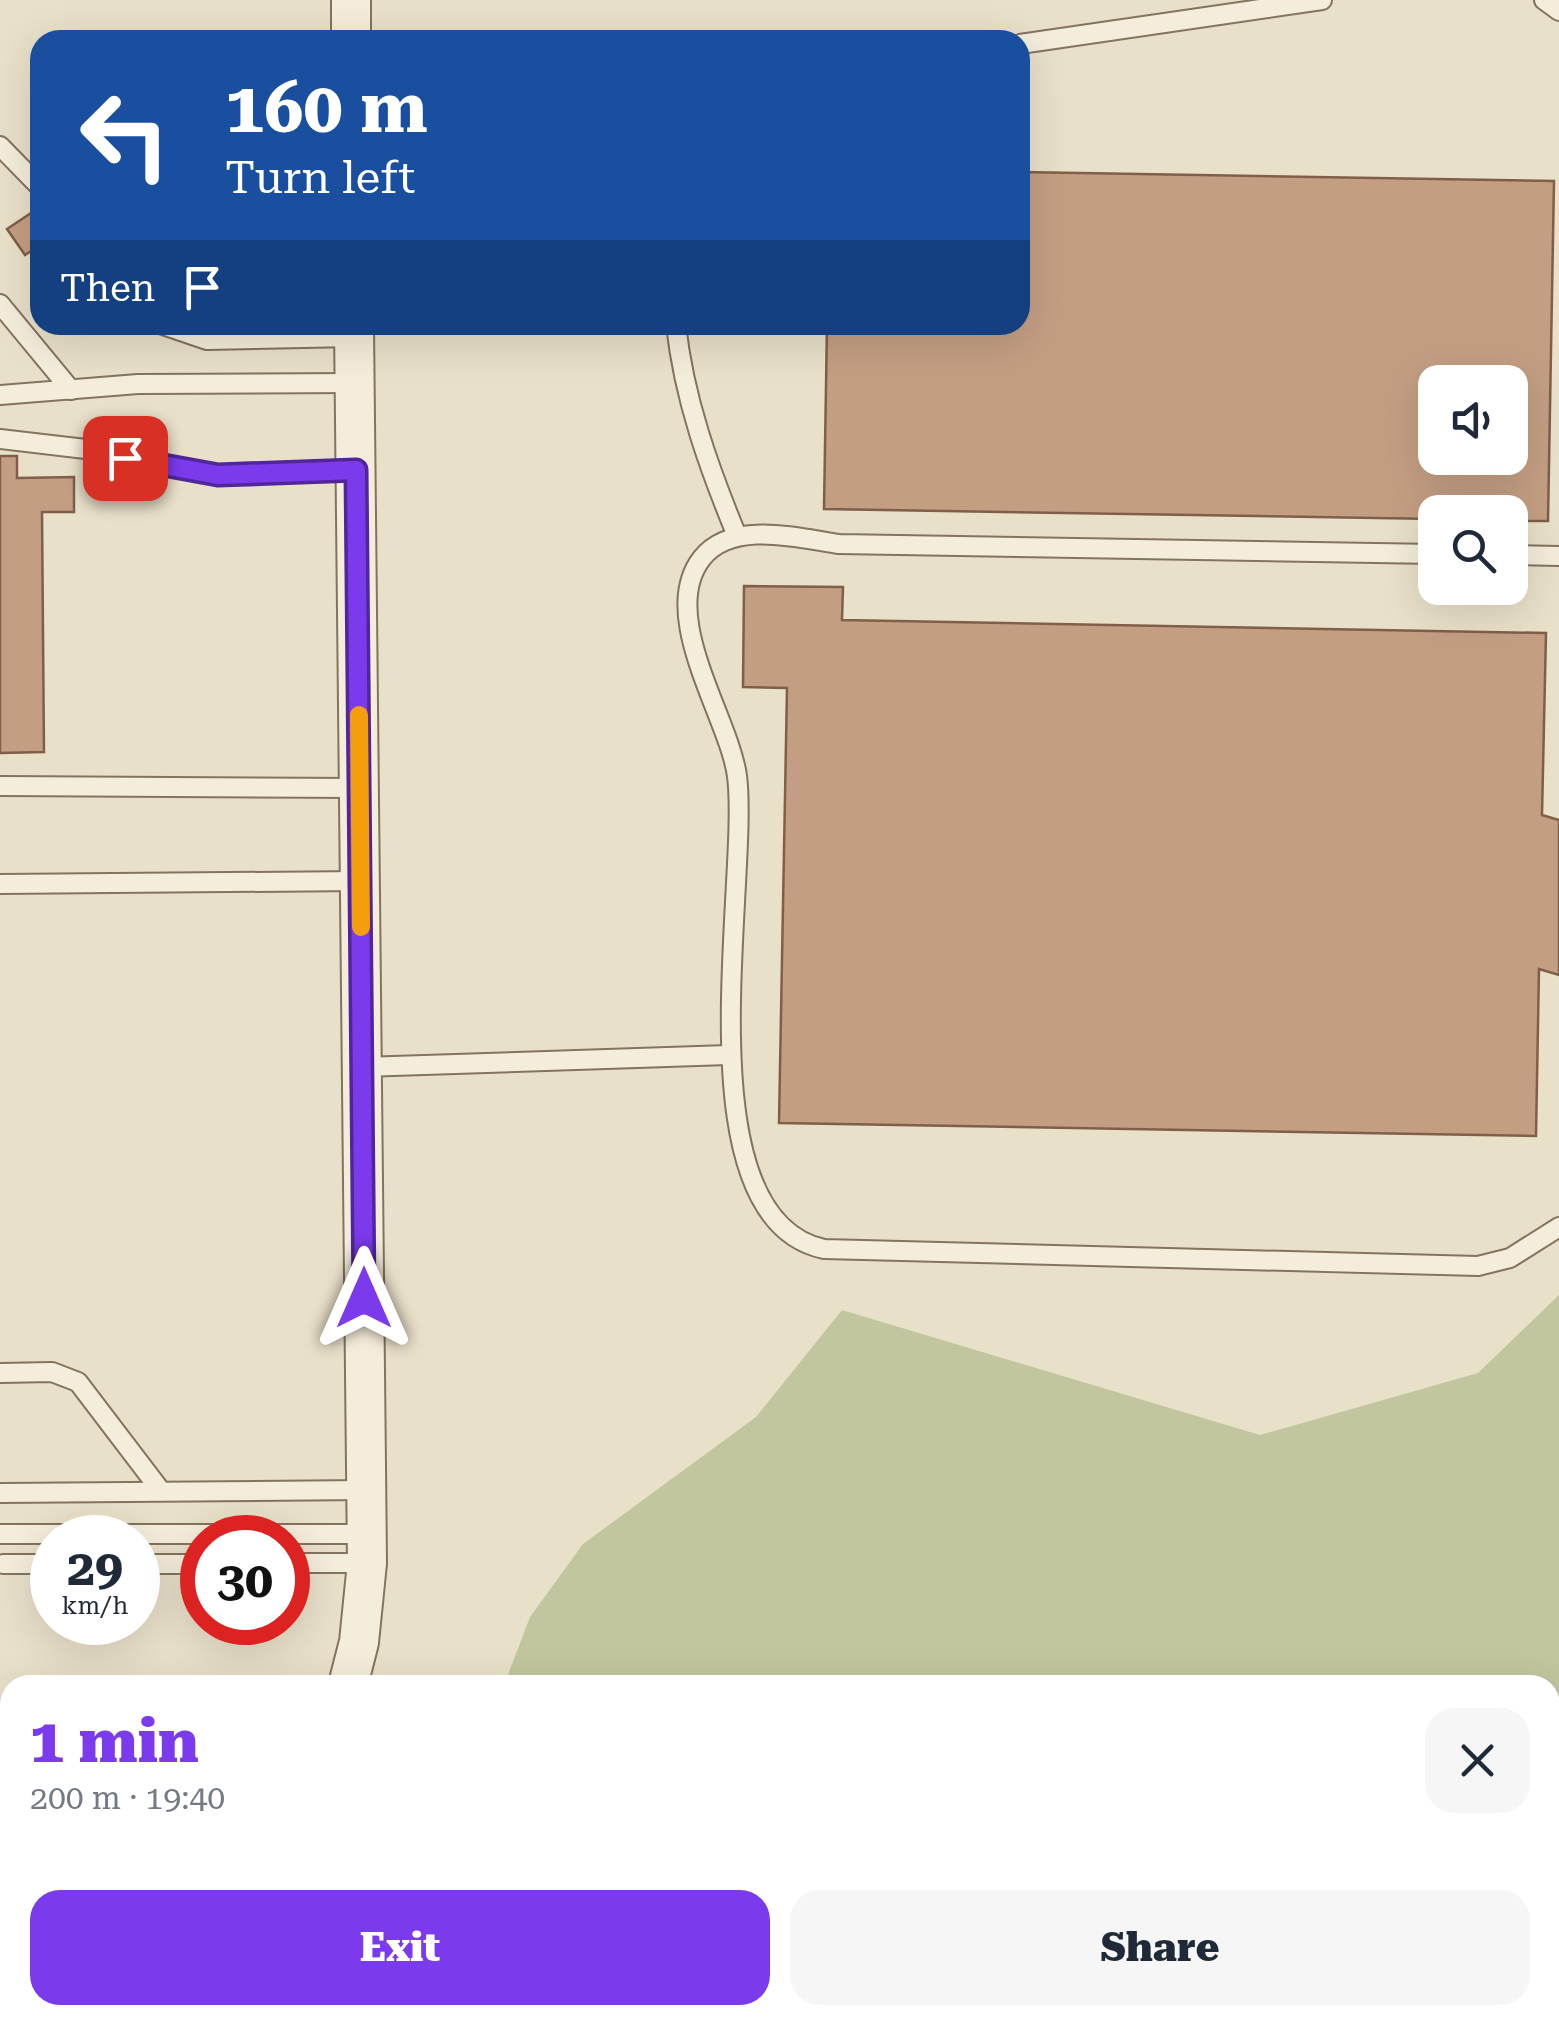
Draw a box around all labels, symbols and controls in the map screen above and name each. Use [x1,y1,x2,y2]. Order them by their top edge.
text: 160 m [225,67,428,149]
icon: left [60,70,190,200]
text: Turn left [225,151,415,204]
icon: arrive [175,260,230,315]
text: Then [60,266,155,310]
map controls [1418,365,1528,605]
button: sound [1418,365,1528,475]
pin [83,416,168,501]
icon: arrive [98,431,153,486]
button: search [1418,495,1528,605]
position arrow [312,1246,416,1350]
speed limit sign: 30 [180,1515,310,1645]
text: 29 [67,1539,123,1597]
text: km/h [62,1591,128,1620]
text: 1 min [30,1706,199,1777]
button: close [1425,1708,1530,1813]
text: 200 m · 19:40 [30,1779,225,1817]
button: Exit [30,1890,770,2005]
button: Share [790,1890,1530,2005]

